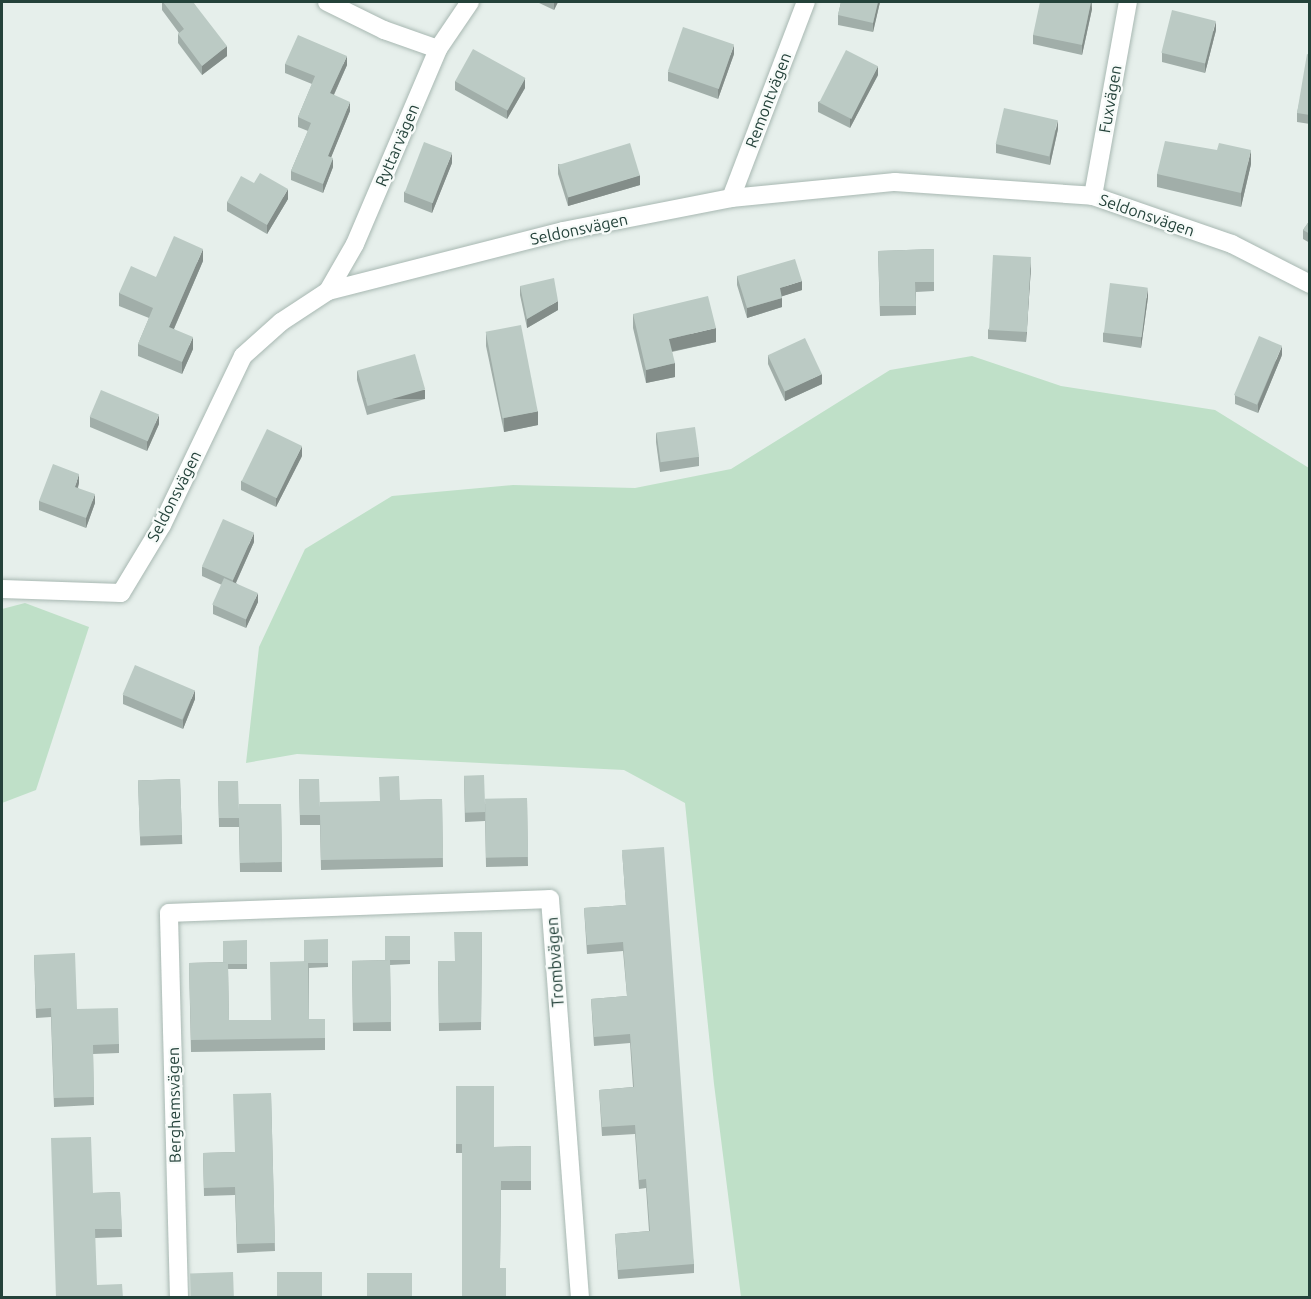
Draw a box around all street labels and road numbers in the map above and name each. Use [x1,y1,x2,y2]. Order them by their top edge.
street label: Remontvägen [741,50,795,150]
street label: Fuxvägen [1095,64,1125,134]
street label: Ryttarvägen [371,101,423,189]
street label: Seldonsvägen [1097,190,1197,240]
street label: Seldonsvägen [528,209,630,249]
street label: Seldonsvägen [143,447,205,545]
street label: Trombvägen [542,916,568,1008]
street label: Berghemsvägen [163,1047,185,1163]

